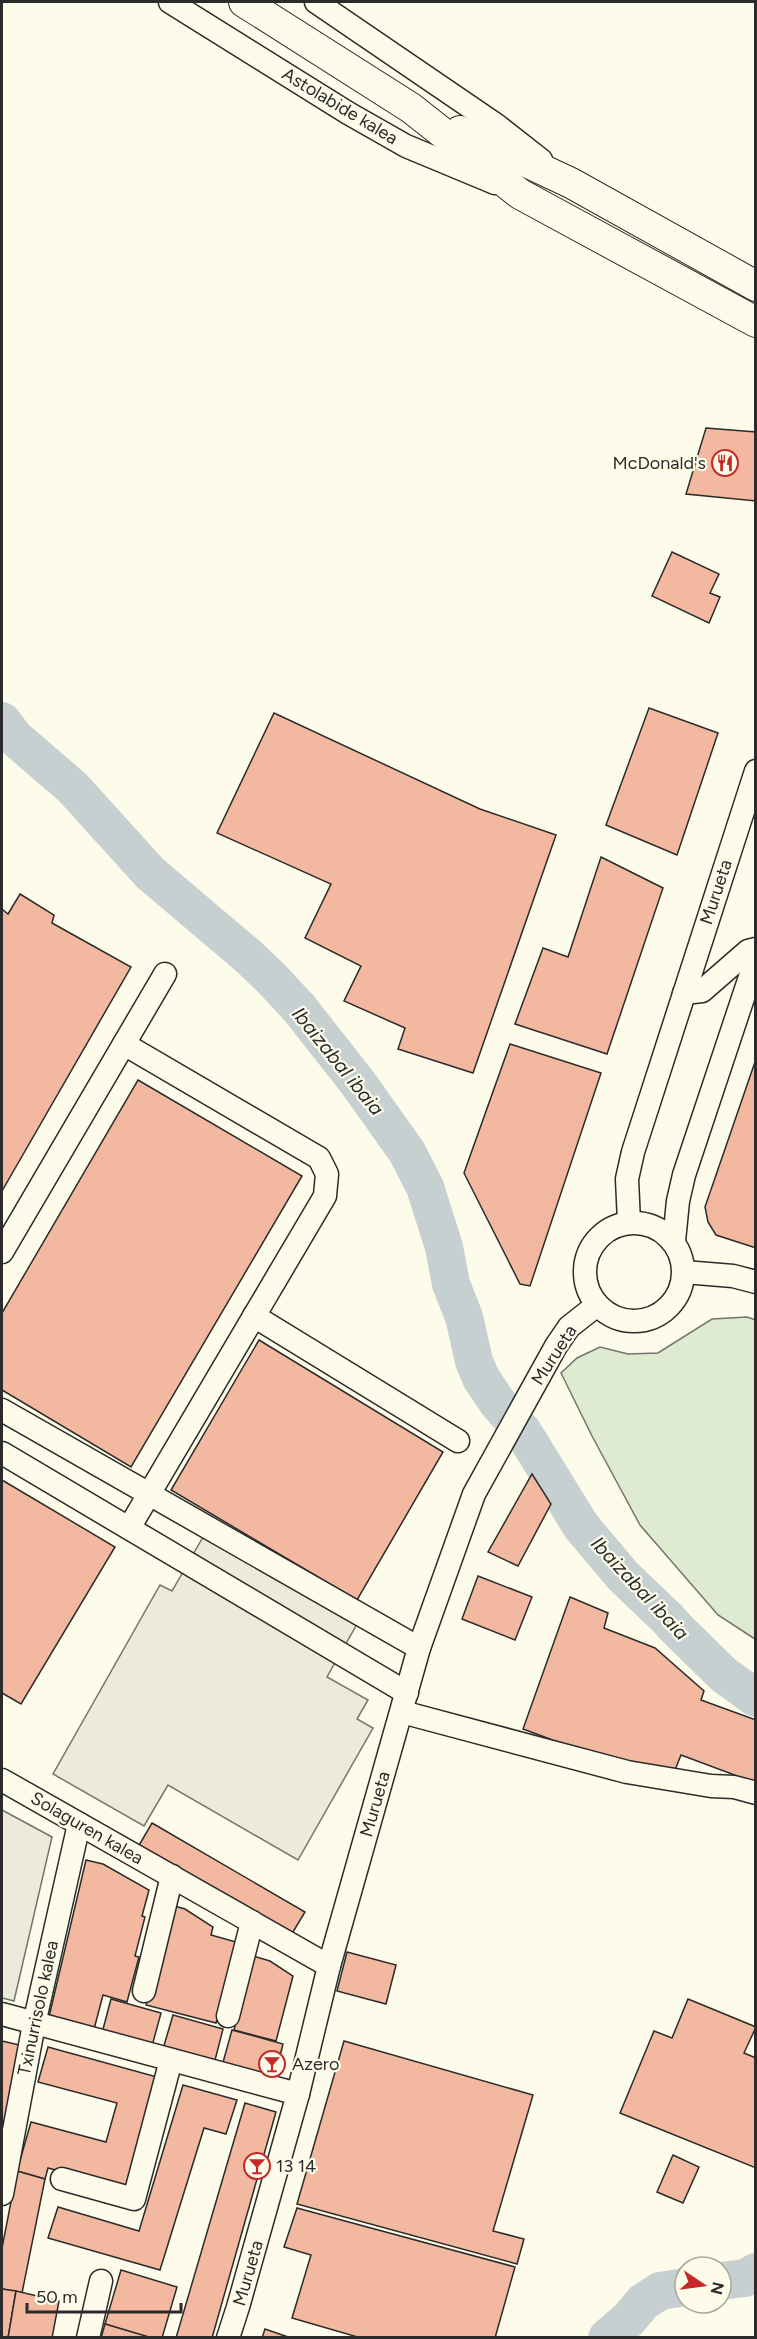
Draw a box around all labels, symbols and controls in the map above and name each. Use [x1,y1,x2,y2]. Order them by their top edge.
street label: Astolabide kalea [278,63,402,149]
restaurant icon: McDonald's [710,448,740,478]
place label: McDonald's [612,452,706,474]
street label: Murueta [695,857,737,927]
water label: Ibaizabal ibaia [287,1002,389,1120]
street label: Murueta [526,1321,582,1389]
water label: Ibaizabal ibaia [586,1531,694,1645]
street label: Murueta [355,1769,395,1839]
street label: Solaguren kalea [27,1787,147,1869]
street label: Txinurrisolo kalea [13,1938,63,2078]
bar icon: Azero [257,2049,287,2079]
place label: Azero [292,2053,339,2075]
bar icon: 13 14 [242,2151,272,2181]
place label: 13 14 [276,2155,316,2177]
street label: Murueta [228,2238,268,2308]
north arrow [673,2255,733,2315]
scale bar [27,2276,182,2314]
text: N [706,2280,728,2296]
text: 50 m [36,2286,78,2308]

